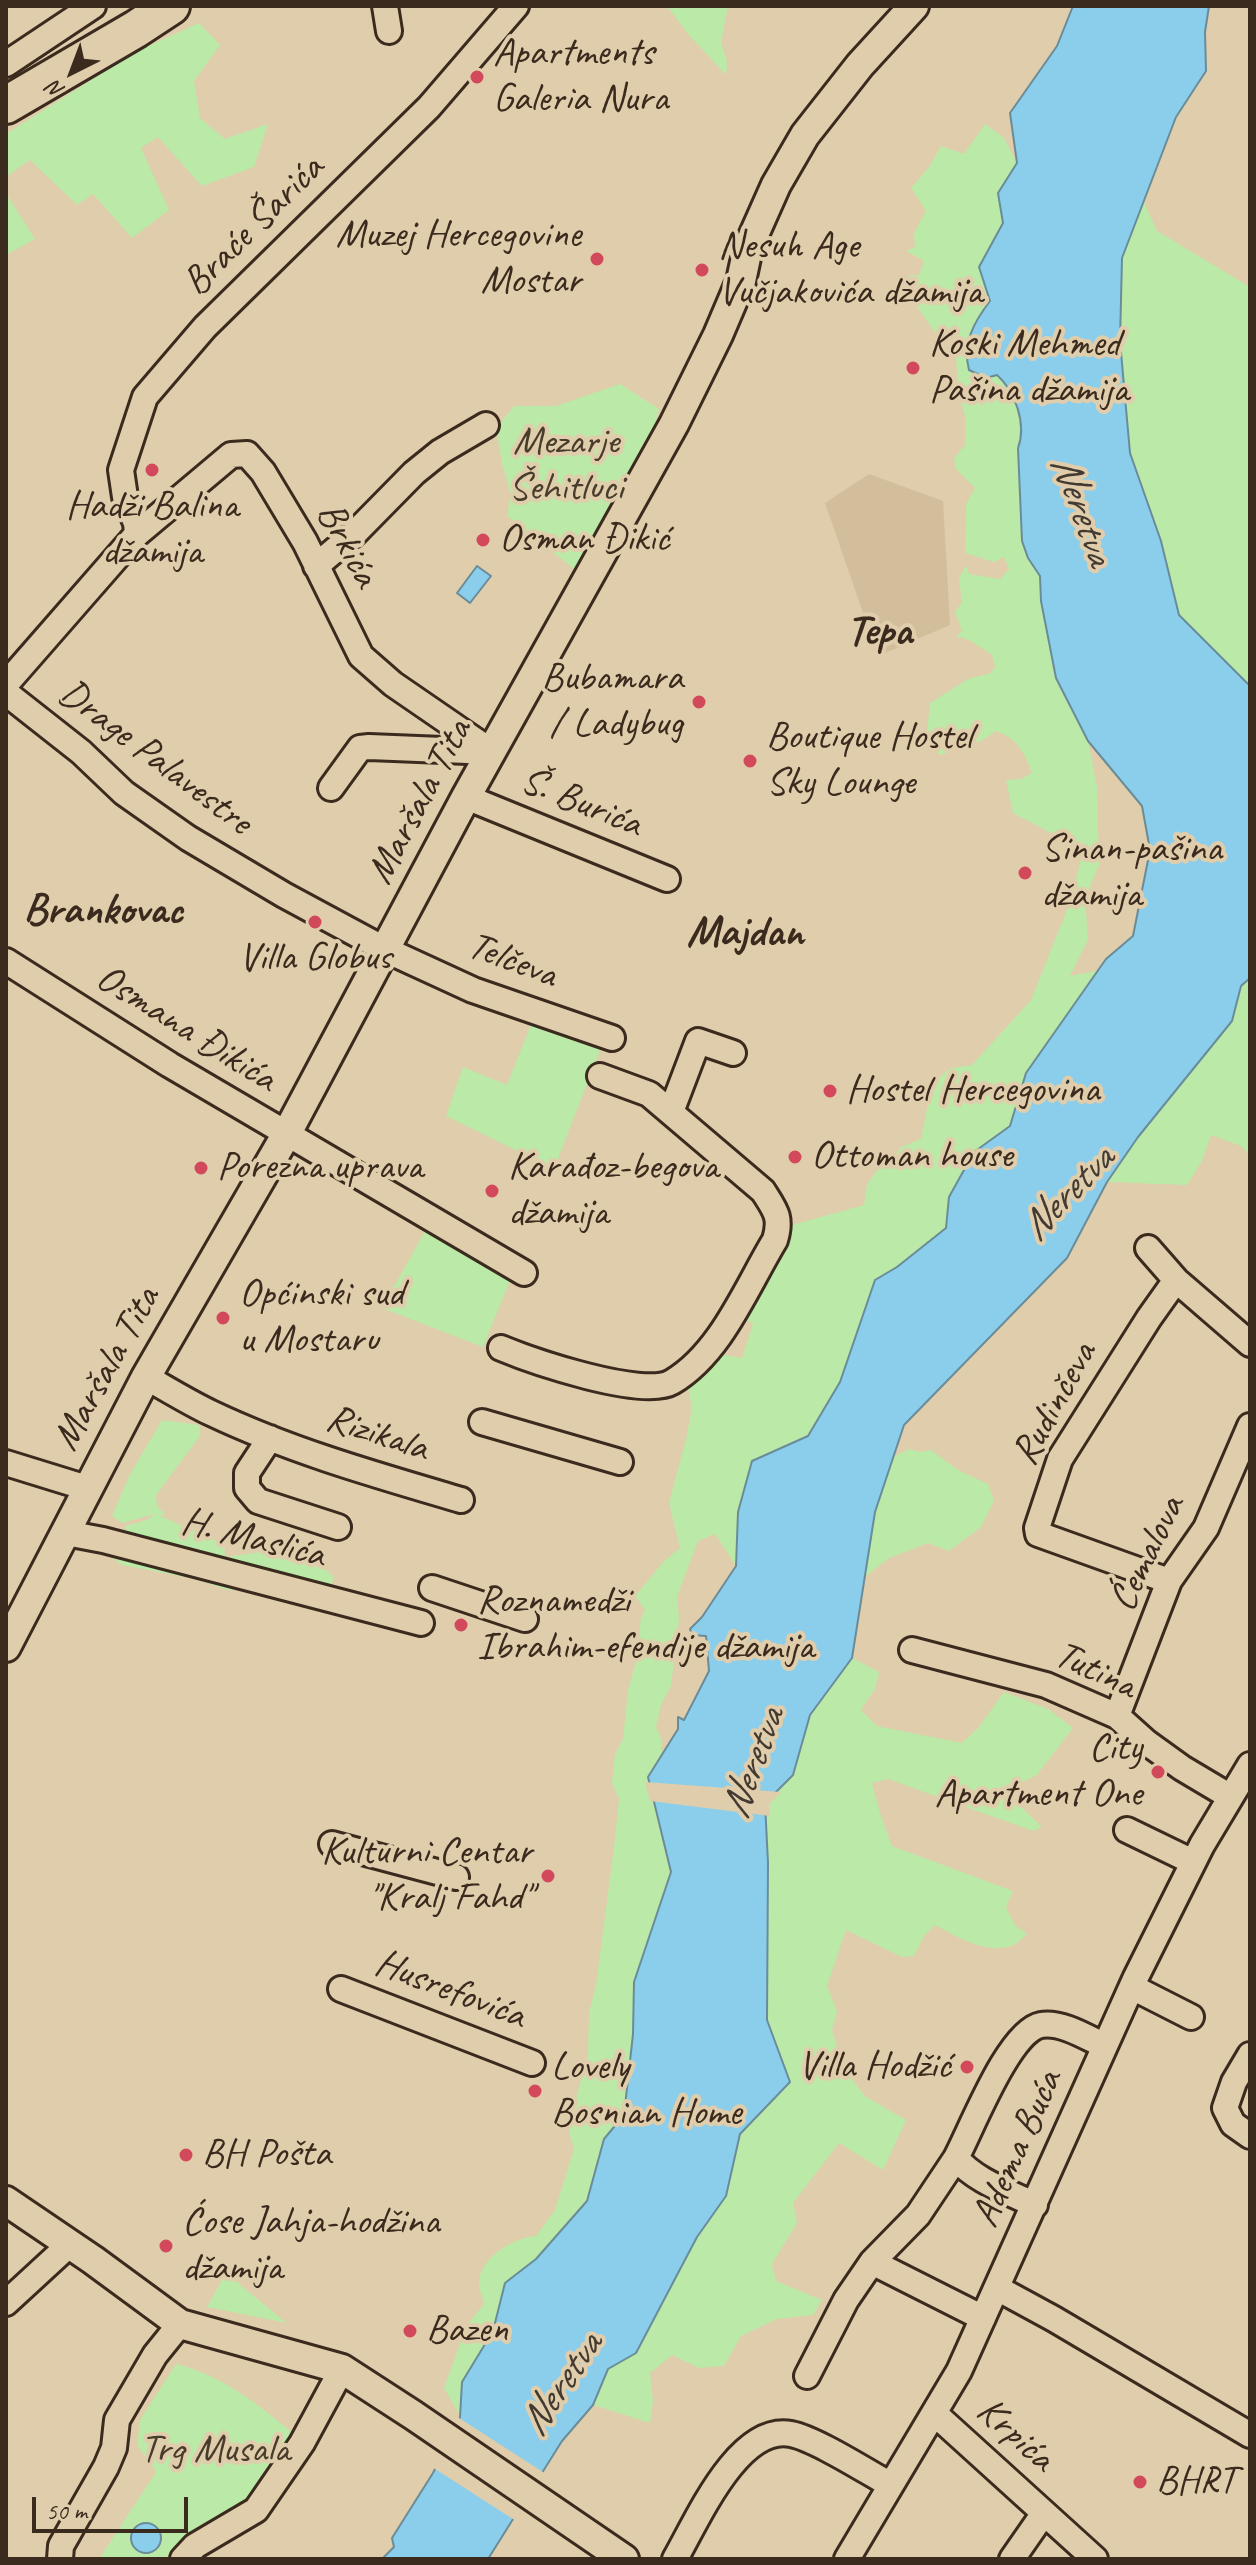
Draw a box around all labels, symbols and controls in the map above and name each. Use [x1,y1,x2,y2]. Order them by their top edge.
place label: Apartments Galeria Nura [493,30,668,124]
north arrow [32,32,112,112]
marker: Apartments Galeria Nura [468,68,486,86]
text: N [42,75,70,105]
street label: Braće Šarića [173,145,335,307]
place label: Muzej Hercegovine Mostar [336,212,581,306]
place label: Nesuh Age Vučjakovića džamija [718,223,982,317]
marker: Muzej Hercegovine Mostar [588,250,606,268]
marker: Nesuh Age Vučjakovića džamija [693,261,711,279]
place label: Koski Mehmed Pašina džamija [929,321,1129,415]
marker: Koski Mehmed Pašina džamija [904,359,922,377]
park label: Mezarje Šehitluci [509,419,623,513]
water label: Neretva [1038,448,1124,572]
marker: Hadži Balina džamija [143,461,161,479]
place label: Hadži Balina džamija [66,483,238,577]
street label: Brkića [305,494,389,596]
place label: Osman Đikić [499,516,669,564]
marker: Osman Đikić [474,531,492,549]
district label: Tepa [846,606,912,658]
place label: Bubamara / Ladybug [542,655,683,749]
street label: Drage Palavestre [49,670,261,846]
marker: Bubamara / Ladybug [690,693,708,711]
street label: Maršala Tita [357,712,483,892]
place label: Boutique Hostel Sky Lounge [766,714,972,808]
marker: Boutique Hostel Sky Lounge [741,752,759,770]
street label: Š. Burića [514,757,648,849]
place label: Sinan-pašina džamija [1041,826,1222,920]
marker: Sinan-pašina džamija [1016,864,1034,882]
district label: Brankovac [23,885,183,937]
district label: Majdan [687,907,803,959]
marker: Villa Globus [306,913,324,931]
street label: Telčeva [461,922,563,1000]
place label: Villa Globus [239,935,391,983]
street label: Osmana Đikića [87,955,285,1103]
place label: Hostel Hercegovina [846,1067,1099,1115]
marker: Hostel Hercegovina [821,1082,839,1100]
place label: Ottoman house [811,1133,1012,1181]
water label: Neretva [1011,1136,1125,1252]
place label: Porezna uprava [217,1144,423,1192]
place label: Karađoz-begova džamija [508,1144,718,1238]
marker: Ottoman house [786,1148,804,1166]
marker: Porezna uprava [192,1159,210,1177]
marker: Karađoz-begova džamija [483,1182,501,1200]
place label: Općinski sud u Mostaru [239,1271,404,1365]
street label: Maršala Tita [43,1279,171,1459]
marker: Općinski sud u Mostaru [214,1309,232,1327]
street label: Rudinčeva [1002,1334,1108,1474]
street label: Rizikala [320,1395,434,1473]
street label: Ćemalova [1100,1489,1196,1619]
street label: H. Maslića [176,1498,330,1580]
place label: Roznamedži Ibrahim-efendije džamija [477,1578,814,1672]
marker: Roznamedži Ibrahim-efendije džamija [452,1616,470,1634]
street label: Tutina [1047,1631,1143,1711]
water label: Neretva [711,1702,797,1826]
place label: City Apartment One [935,1725,1142,1819]
marker: City Apartment One [1149,1763,1167,1781]
place label: Kulturni Centar "Kralj Fahd" [321,1829,532,1923]
marker: Kulturni Centar "Kralj Fahd" [539,1867,557,1885]
street label: Husrefovića [368,1939,532,2041]
place label: Villa Hodžić [798,2043,951,2091]
place label: Lovely Bosnian Home [551,2044,741,2138]
marker: Villa Hodžić [958,2058,976,2076]
street label: Adema Buća [962,2063,1074,2235]
marker: Lovely Bosnian Home [526,2082,544,2100]
place label: BH Pošta [202,2131,331,2179]
marker: BH Pošta [177,2146,195,2164]
place label: Ćose Jahja-hodžina džamija [182,2199,439,2293]
marker: Ćose Jahja-hodžina džamija [157,2237,175,2255]
place label: Bazen [426,2307,508,2355]
marker: Bazen [401,2322,419,2340]
water label: Neretva [510,2324,614,2446]
street label: Krpića [966,2388,1064,2482]
park label: Trg Musala [140,2427,290,2475]
place label: BHRT [1156,2458,1236,2506]
marker: BHRT [1131,2473,1149,2491]
scale bar [36,2481,192,2531]
text: 50 m [46,2496,87,2526]

